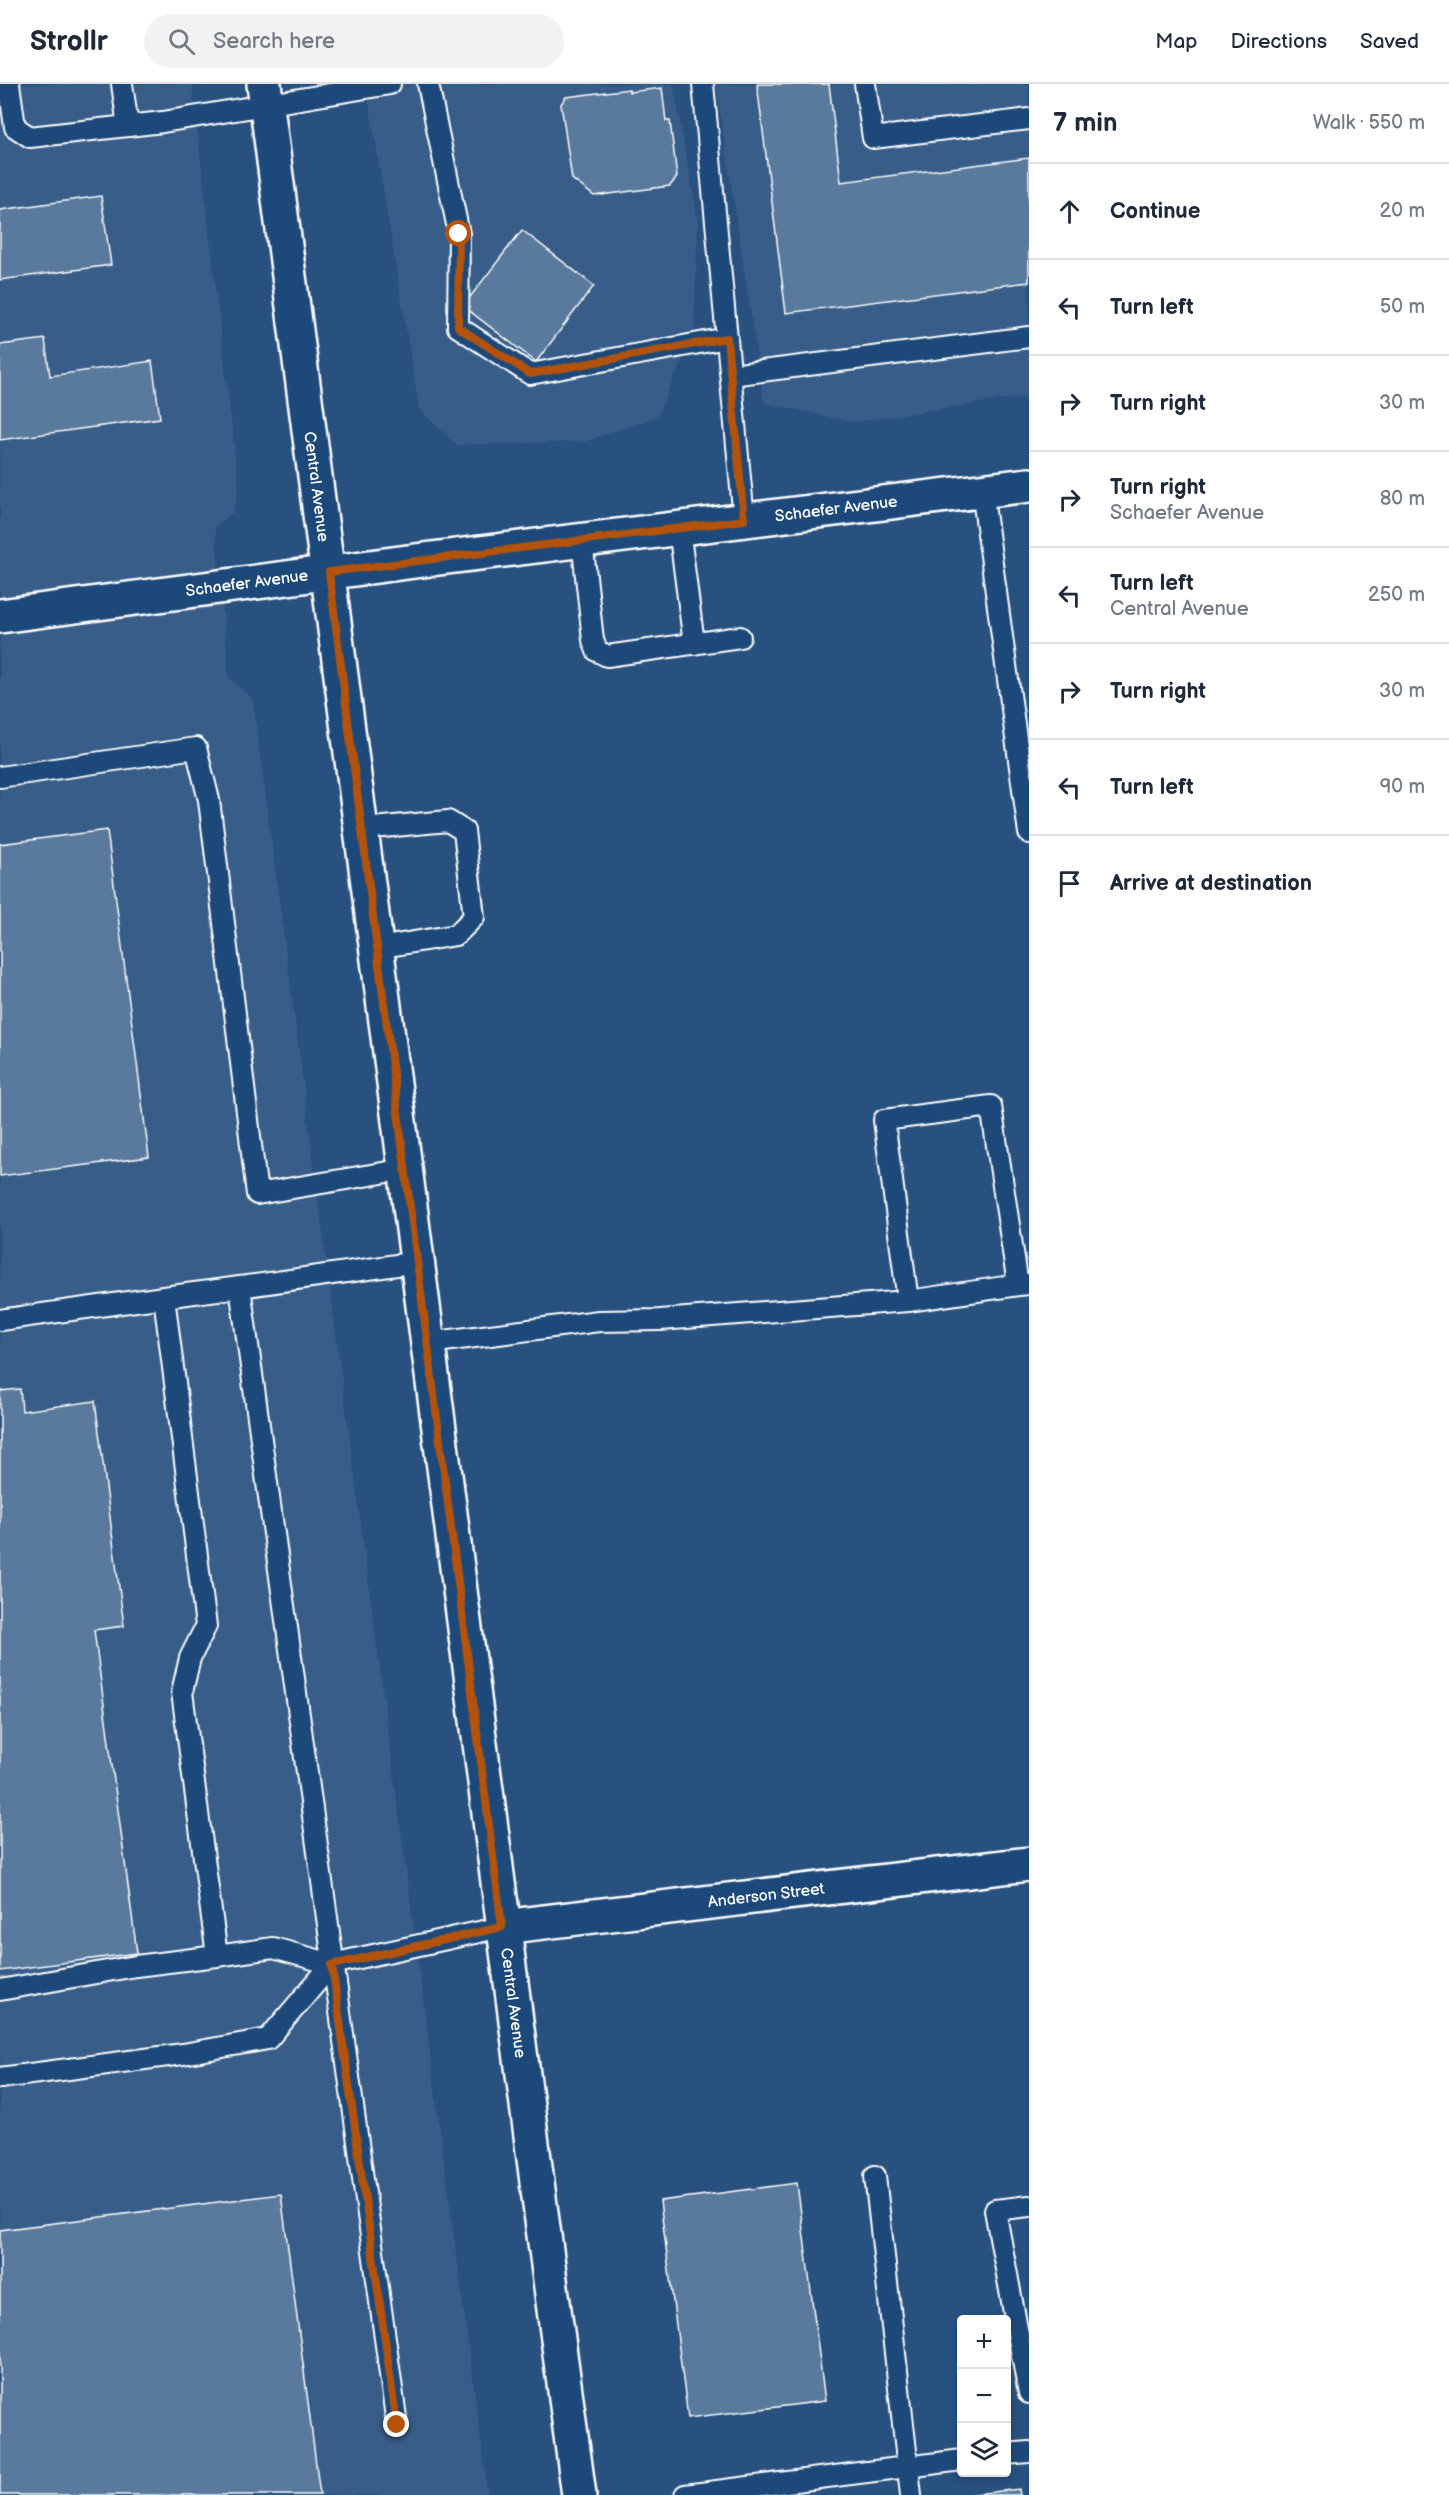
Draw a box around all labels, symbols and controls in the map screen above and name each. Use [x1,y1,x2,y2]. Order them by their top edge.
search box [144,14,564,68]
text: Strollr [30,25,108,58]
icon: search [165,25,198,58]
text: Search here [213,28,335,55]
text: Map [1155,29,1198,54]
text: Directions [1231,29,1327,54]
text: Saved [1360,29,1419,54]
text: 7 min [1053,108,1117,139]
text: Walk · 550 m [1313,111,1425,135]
icon: ahead [1053,195,1086,228]
text: Continue [1110,198,1200,225]
text: 20 m [1380,199,1425,223]
route start [445,220,471,246]
icon: left [1053,291,1086,324]
text: Turn left [1110,294,1194,321]
text: 50 m [1380,295,1425,319]
icon: right [1053,387,1086,420]
text: Turn right [1110,390,1206,417]
text: 30 m [1379,391,1425,415]
street label: Central Avenue [300,430,333,543]
text: Turn right [1110,474,1206,501]
icon: right [1053,483,1086,516]
text: 80 m [1380,487,1425,511]
street label: Schaefer Avenue [774,492,899,526]
text: Schaefer Avenue [1110,501,1264,525]
street label: Schaefer Avenue [184,566,310,601]
text: Turn left [1110,570,1194,597]
icon: left [1053,579,1086,612]
text: 250 m [1368,583,1425,607]
text: Central Avenue [1110,597,1249,621]
icon: right [1053,675,1086,708]
text: Turn right [1110,678,1206,705]
text: 30 m [1379,679,1425,703]
icon: left [1053,771,1086,804]
text: Turn left [1110,774,1194,801]
text: 90 m [1380,775,1425,799]
icon: arrive [1053,867,1086,900]
text: Arrive at destination [1110,870,1312,897]
street label: Anderson Street [707,1879,826,1912]
street label: Central Avenue [496,1947,530,2060]
map controls [957,2315,1011,2477]
button: + [957,2315,1011,2369]
button: − [957,2369,1011,2423]
route end [383,2411,409,2437]
button: layers [957,2423,1011,2477]

